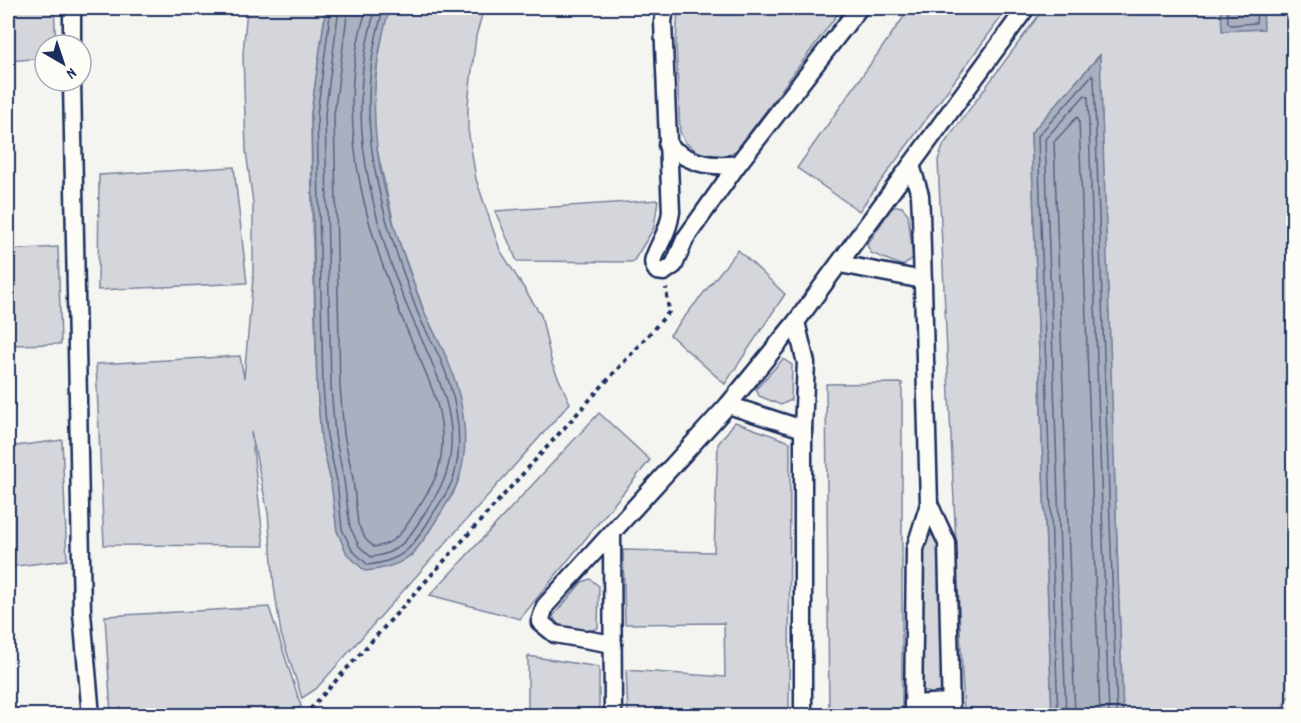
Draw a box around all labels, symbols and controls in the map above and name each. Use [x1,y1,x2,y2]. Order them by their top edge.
north arrow [33,33,93,93]
text: N [60,61,81,84]

